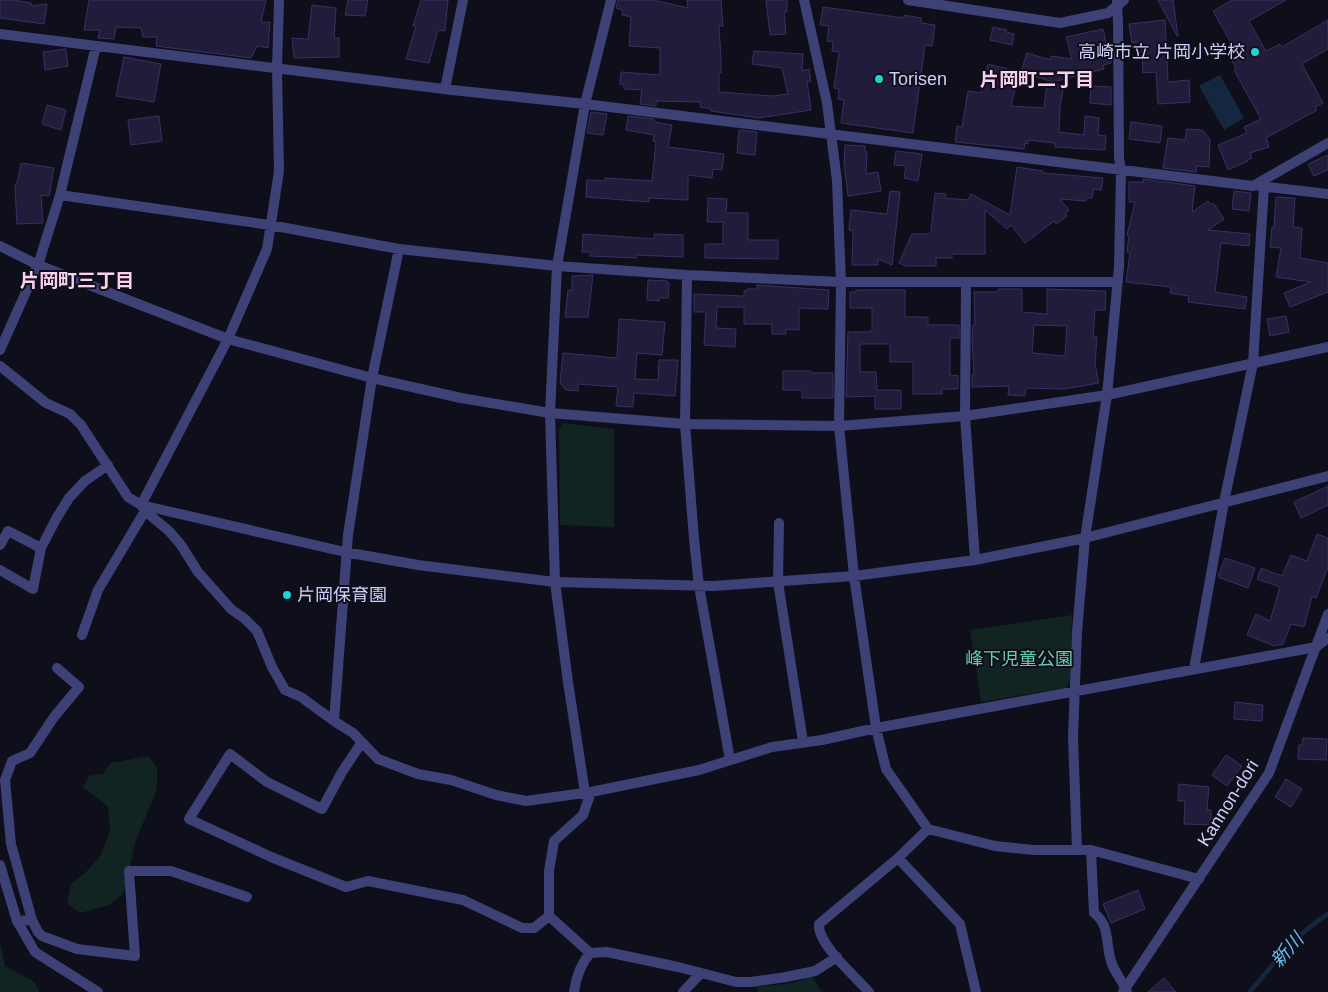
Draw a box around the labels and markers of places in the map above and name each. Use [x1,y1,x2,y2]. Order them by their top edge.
place label: 高崎市立 片岡小学校 [1078,42,1245,62]
marker: 高崎市立 片岡小学校 [1249,46,1261,58]
place label: Torisen [889,69,947,89]
marker: Torisen [873,73,885,85]
place label: 片岡保育園 [297,585,387,605]
marker: 片岡保育園 [281,589,293,601]

